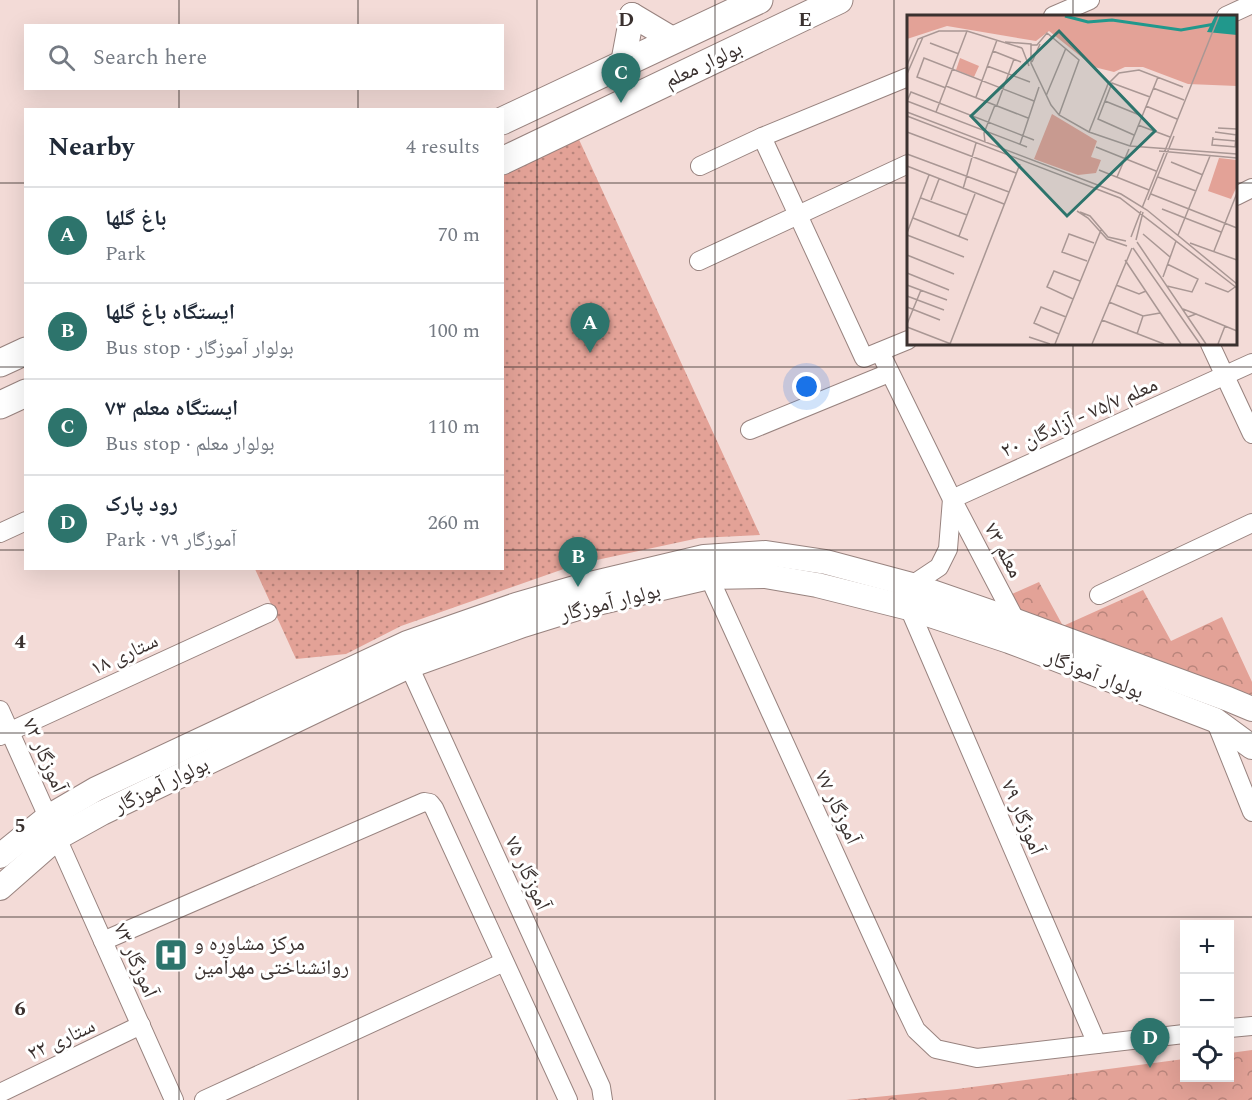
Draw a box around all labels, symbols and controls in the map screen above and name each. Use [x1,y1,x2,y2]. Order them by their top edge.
text: D [618,5,634,35]
text: E [798,5,812,35]
inset map [907,15,1237,345]
search box [24,24,504,90]
street label: بولوار معلم [659,33,748,97]
icon: search [45,41,78,74]
text: Search here [93,41,207,74]
pin: C [602,54,640,103]
text: Nearby [48,127,134,167]
text: 4 results [406,132,480,162]
text: باغ گلها [105,202,166,235]
text: A [60,220,75,250]
text: 70 m [438,220,480,250]
text: Park [105,239,146,269]
text: ایستگاه باغ گلها [105,296,235,329]
pin: A [570,304,610,353]
text: B [60,316,75,346]
text: 100 m [428,316,480,346]
text: Bus stop · بولوار آموزگار [105,333,294,363]
street label: معلم ۷۵/۷ - آزادگان ۲۰ [996,369,1163,467]
your location [792,372,821,401]
text: ایستگاه معلم ۷۳ [105,392,238,425]
text: C [60,412,75,442]
text: 110 m [428,412,480,442]
text: Bus stop · بولوار معلم [105,429,275,459]
text: رود پارک [105,488,178,521]
text: D [59,508,76,538]
text: 260 m [428,508,480,538]
street label: معلم ۷۳ [975,517,1031,584]
text: Park · ۷۹ آموزگار [105,525,236,555]
pin: B [558,538,598,587]
street label: بولوار آموزگار [555,575,664,631]
street label: ستاری ۱۸ [85,625,164,685]
text: 4 [14,627,26,657]
street label: بولوار آموزگار [1040,641,1148,708]
street label: ۷۲ آموزگار [13,713,75,798]
street label: بولوار آموزگار [107,749,215,823]
street label: ۷۷ آموزگار [806,765,869,850]
street label: ۷۹ آموزگار [992,775,1052,860]
text: 5 [14,811,26,841]
street label: آموزگار ۷۵ [496,831,559,916]
street label: ۷۳ آموزگار [104,918,166,1003]
map controls [1180,920,1234,1082]
button: + [1180,920,1234,974]
place label: مرکز مشاوره و روانشناختی مهرآمین [194,928,349,984]
hospital icon: مرکز مشاوره و روانشناختی مهرآمین [153,937,189,973]
button: − [1180,974,1234,1028]
text: 6 [14,994,26,1024]
street label: ستاری ۲۲ [22,1010,101,1070]
pin: D [1130,1018,1170,1068]
button: locate [1180,1028,1234,1082]

